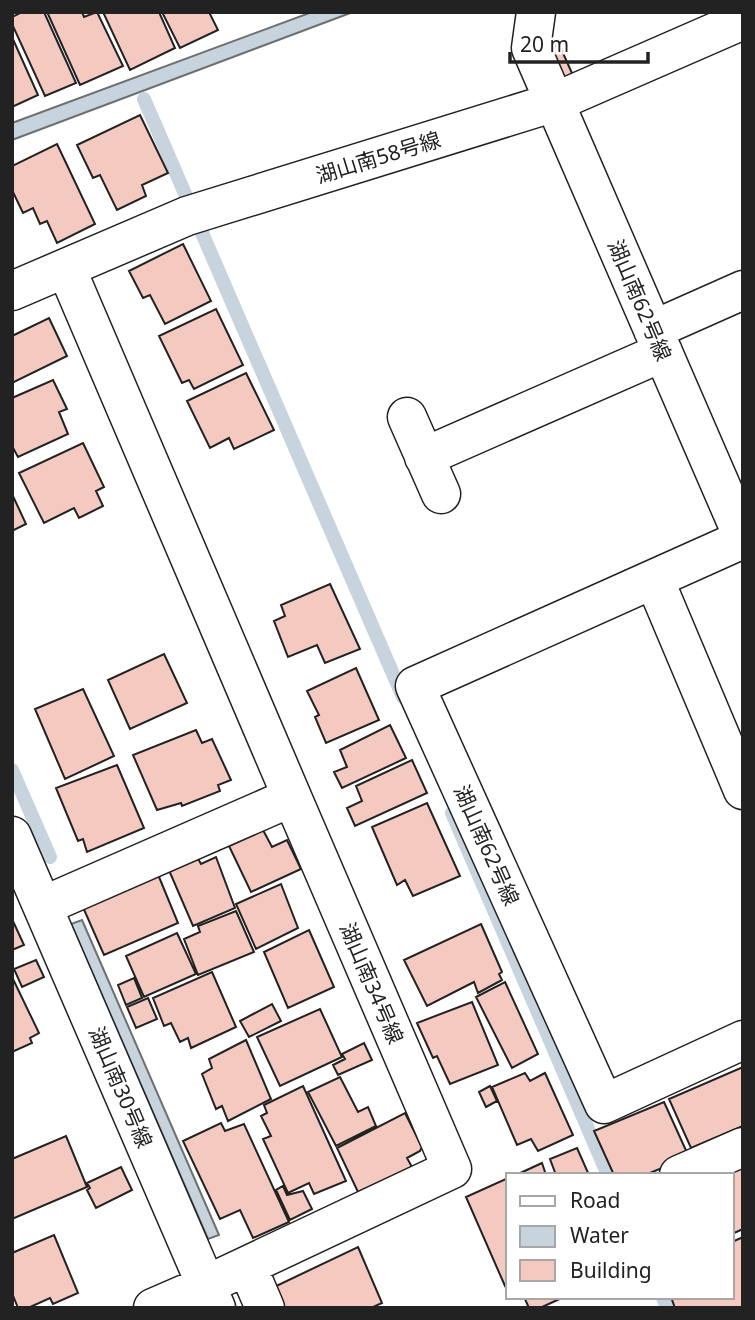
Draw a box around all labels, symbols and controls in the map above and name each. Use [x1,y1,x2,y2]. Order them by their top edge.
scale bar [510,21,648,65]
text: 20 m [520,30,569,58]
street label: 湖山南58号線 [312,125,444,189]
street label: 湖山南62号線 [602,235,678,365]
street label: 湖山南62号線 [448,780,526,910]
street label: 湖山南34号線 [334,918,410,1048]
street label: 湖山南30号線 [83,1022,159,1152]
legend [506,1173,734,1299]
text: Road [570,1186,620,1214]
text: Water [570,1221,629,1249]
text: Building [570,1256,652,1284]

